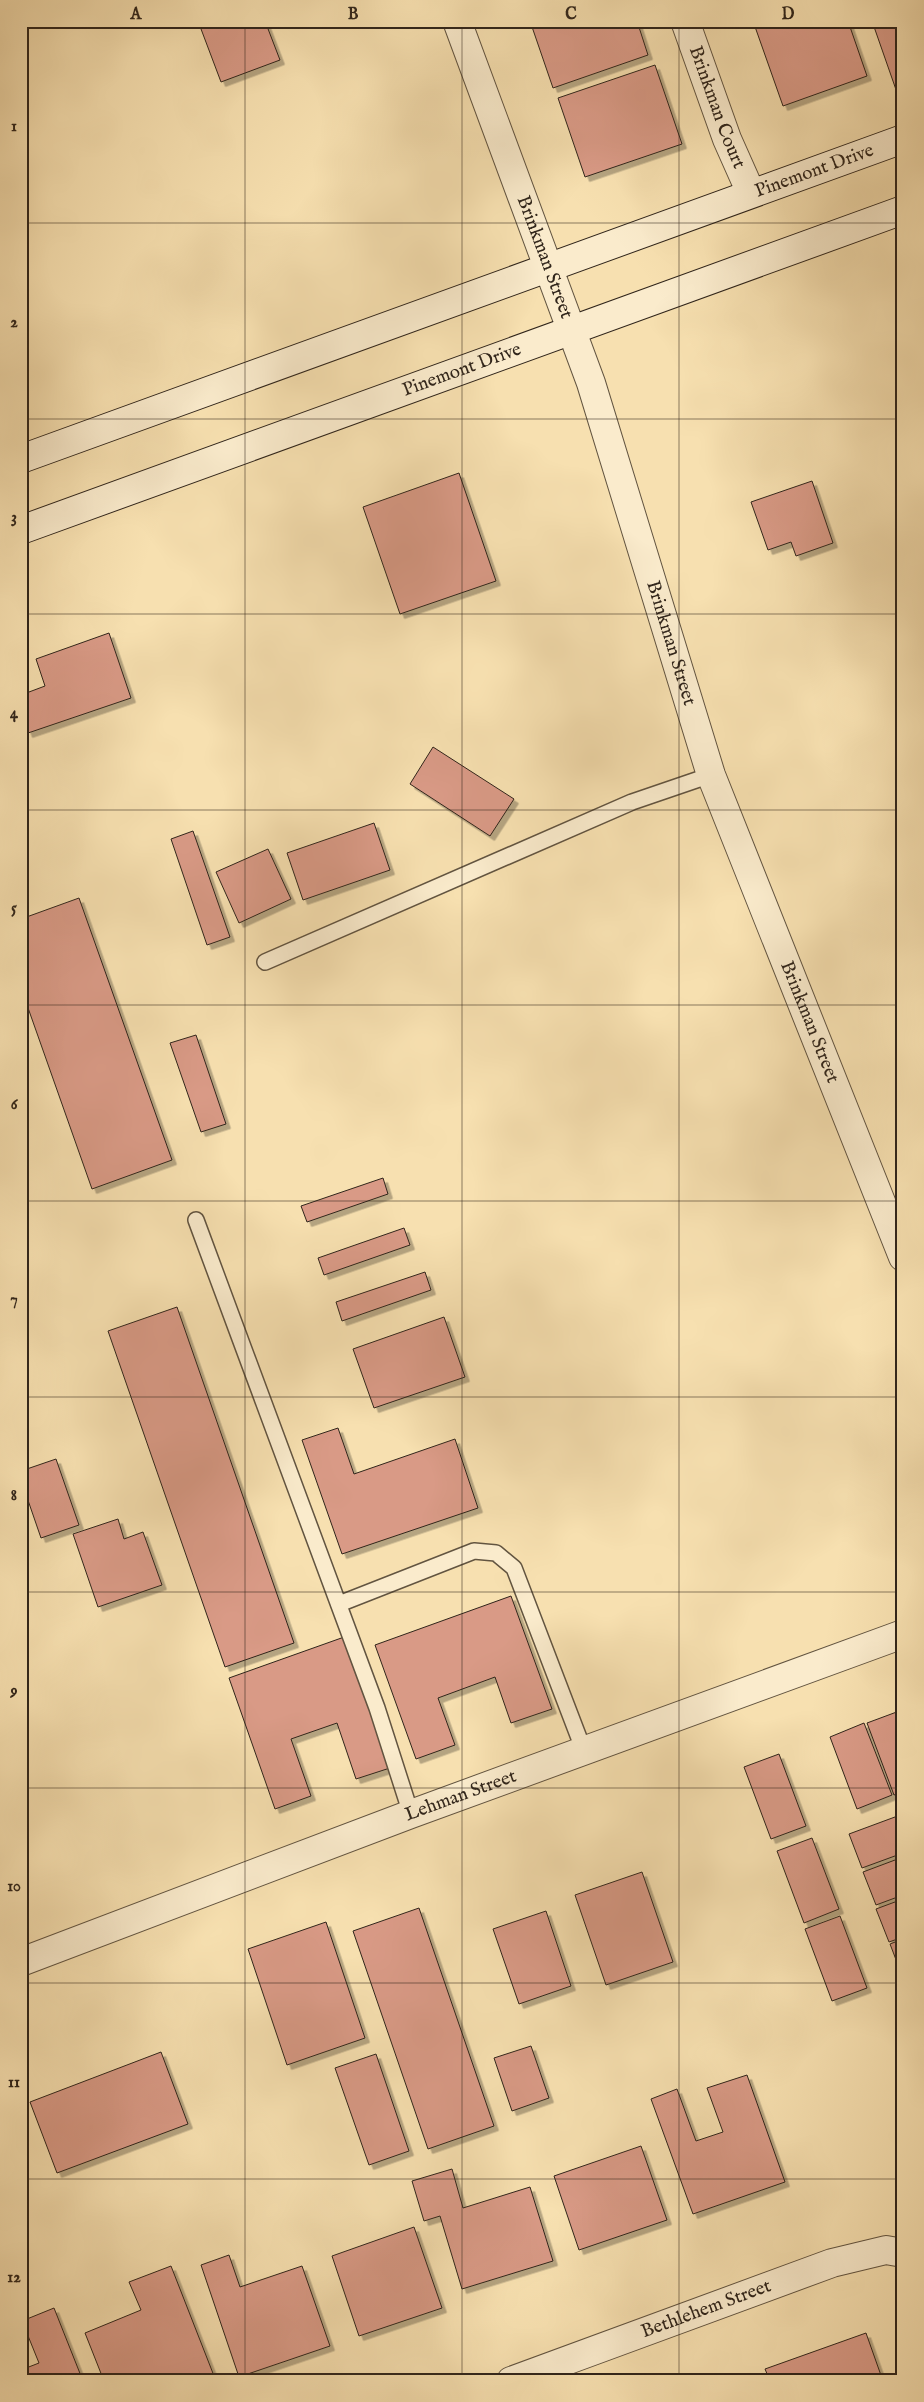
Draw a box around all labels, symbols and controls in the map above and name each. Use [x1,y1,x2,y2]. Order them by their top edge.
text: A [130,5,143,25]
text: B [348,5,359,25]
text: C [565,5,577,25]
text: D [782,5,795,25]
street label: Brinkman Court [683,43,751,173]
text: 1 [11,117,17,137]
street label: Pinemont Drive [752,138,877,204]
street label: Brinkman Street [511,192,578,323]
text: 2 [10,313,18,333]
street label: Pinemont Drive [399,337,525,403]
text: 3 [11,508,17,528]
street label: Brinkman Street [640,578,701,709]
text: 4 [10,704,19,724]
text: 5 [11,899,17,919]
street label: Brinkman Street [774,958,845,1087]
text: 6 [11,1095,19,1115]
text: 7 [10,1290,18,1310]
text: 8 [11,1486,17,1506]
text: 9 [10,1682,18,1702]
street label: Lehman Street [402,1764,520,1827]
text: 10 [7,1877,21,1897]
text: 11 [8,2073,20,2093]
text: 12 [7,2268,21,2288]
street label: Bethlehem Street [638,2274,775,2344]

